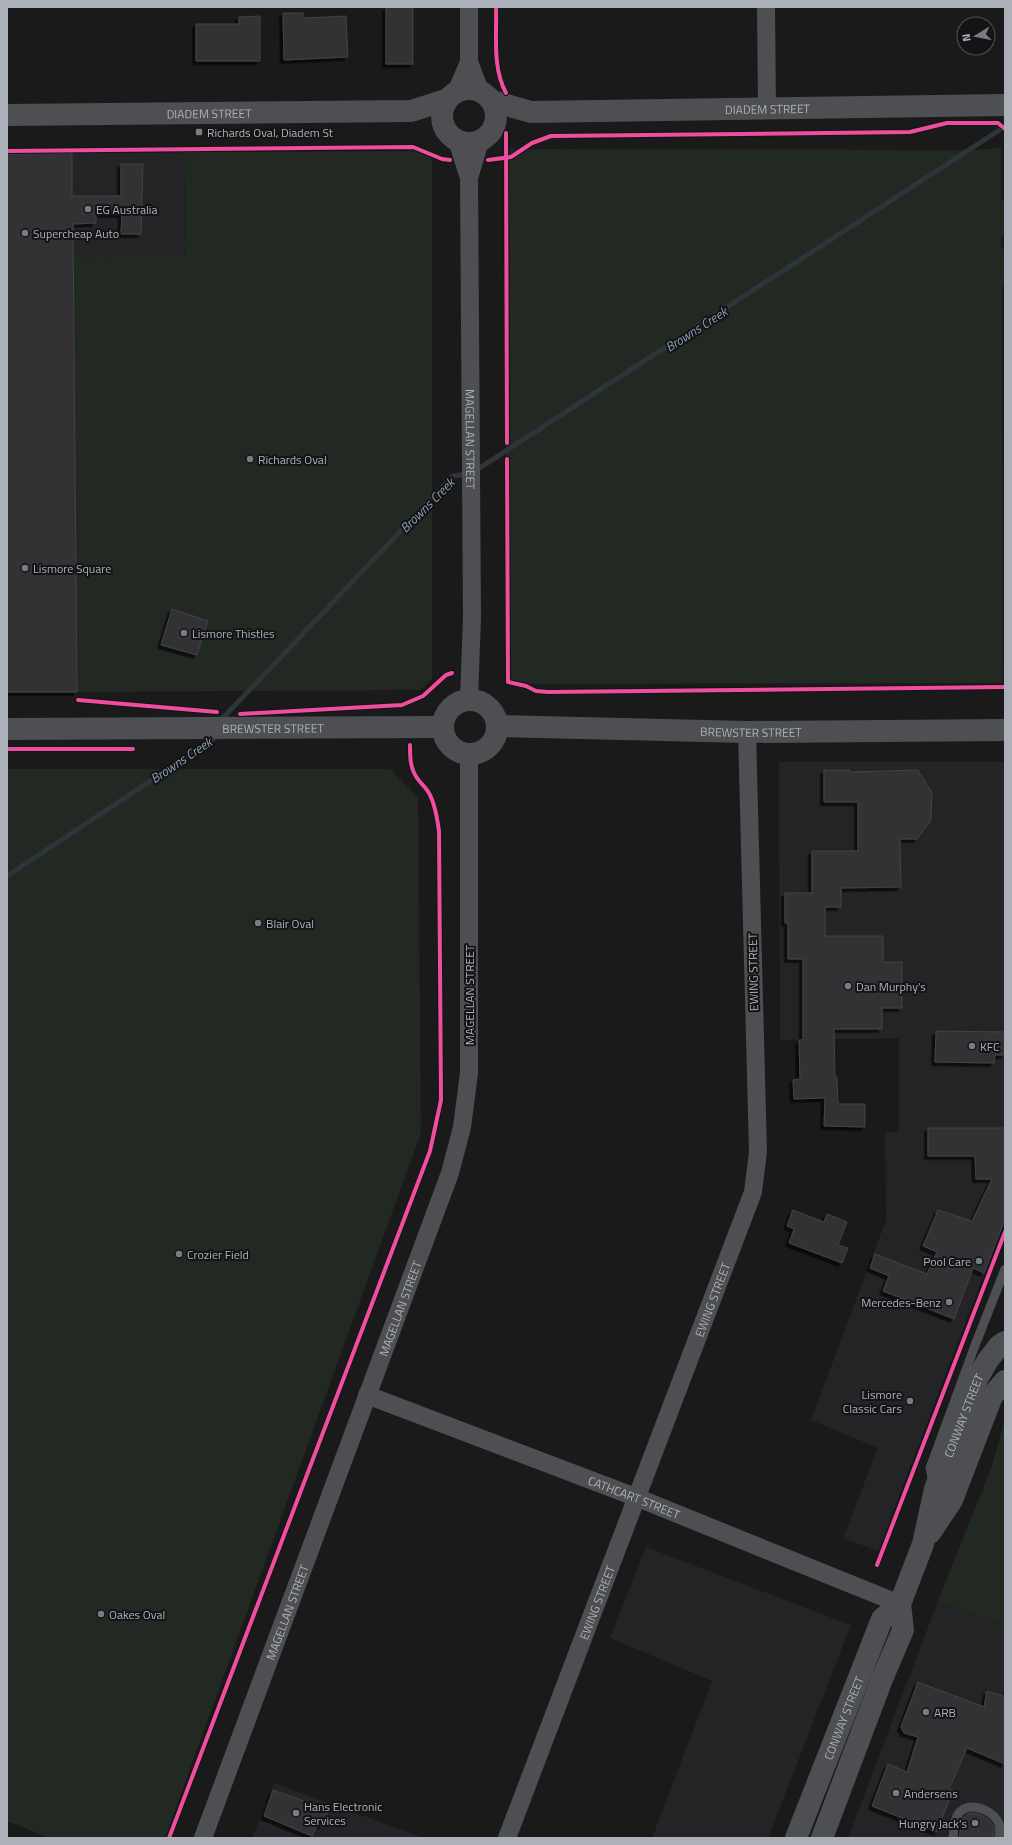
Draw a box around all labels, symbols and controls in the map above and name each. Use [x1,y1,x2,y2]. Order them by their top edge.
north arrow [956,16,996,56]
text: N [958,33,975,43]
street label: DIADEM STREET [725,98,811,119]
street label: DIADEM STREET [166,103,252,123]
place label: Richards Oval, Diadem St [207,123,334,142]
marker: Richards Oval, Diadem St [194,127,204,137]
place label: EG Australia [96,200,157,219]
marker: EG Australia [83,204,93,214]
place label: Supercheap Auto [33,224,119,243]
marker: Supercheap Auto [20,228,30,238]
water label: Browns Creek [661,300,733,357]
street label: MAGELLAN STREET [461,389,481,490]
place label: Richards Oval [258,450,327,469]
marker: Richards Oval [245,454,255,464]
water label: Browns Creek [395,471,461,537]
place label: Lismore Square [33,559,111,578]
marker: Lismore Square [20,563,30,573]
place label: Lismore Thistles [192,624,275,643]
marker: Lismore Thistles [179,628,189,638]
street label: BREWSTER STREET [222,718,324,738]
street label: BREWSTER STREET [700,721,802,742]
water label: Browns Creek [146,731,218,788]
place label: Blair Oval [266,914,314,933]
marker: Blair Oval [253,918,263,928]
street label: EWING STREET [743,932,763,1011]
street label: MAGELLAN STREET [460,944,479,1045]
place label: Dan Murphy's [856,977,926,996]
marker: Dan Murphy's [843,981,853,991]
place label: KFC [980,1037,1000,1056]
marker: KFC [967,1041,977,1051]
place label: Crozier Field [187,1245,249,1264]
marker: Crozier Field [174,1249,184,1259]
place label: Pool Care [923,1252,971,1271]
marker: Pool Care [974,1256,984,1266]
street label: MAGELLAN STREET [373,1257,426,1359]
street label: EWING STREET [689,1259,735,1340]
place label: Mercedes-Benz [861,1293,941,1312]
marker: Mercedes-Benz [944,1297,954,1307]
street label: CONWAY STREET [938,1369,988,1460]
place label: Lismore Classic Cars [843,1385,902,1418]
marker: Lismore Classic Cars [905,1396,915,1406]
street label: CATHCART STREET [585,1470,684,1524]
street label: MAGELLAN STREET [261,1561,314,1662]
street label: EWING STREET [574,1562,620,1642]
place label: Oakes Oval [109,1605,165,1624]
marker: Oakes Oval [96,1609,106,1619]
street label: CONWAY STREET [818,1673,868,1763]
place label: ARB [934,1703,956,1722]
marker: ARB [921,1707,931,1717]
place label: Andersens [904,1784,958,1803]
marker: Andersens [891,1788,901,1798]
place label: Hans Electronic Services [304,1797,382,1830]
marker: Hans Electronic Services [291,1808,301,1818]
place label: Hungry Jack's [899,1814,967,1833]
marker: Hungry Jack's [970,1818,980,1828]

